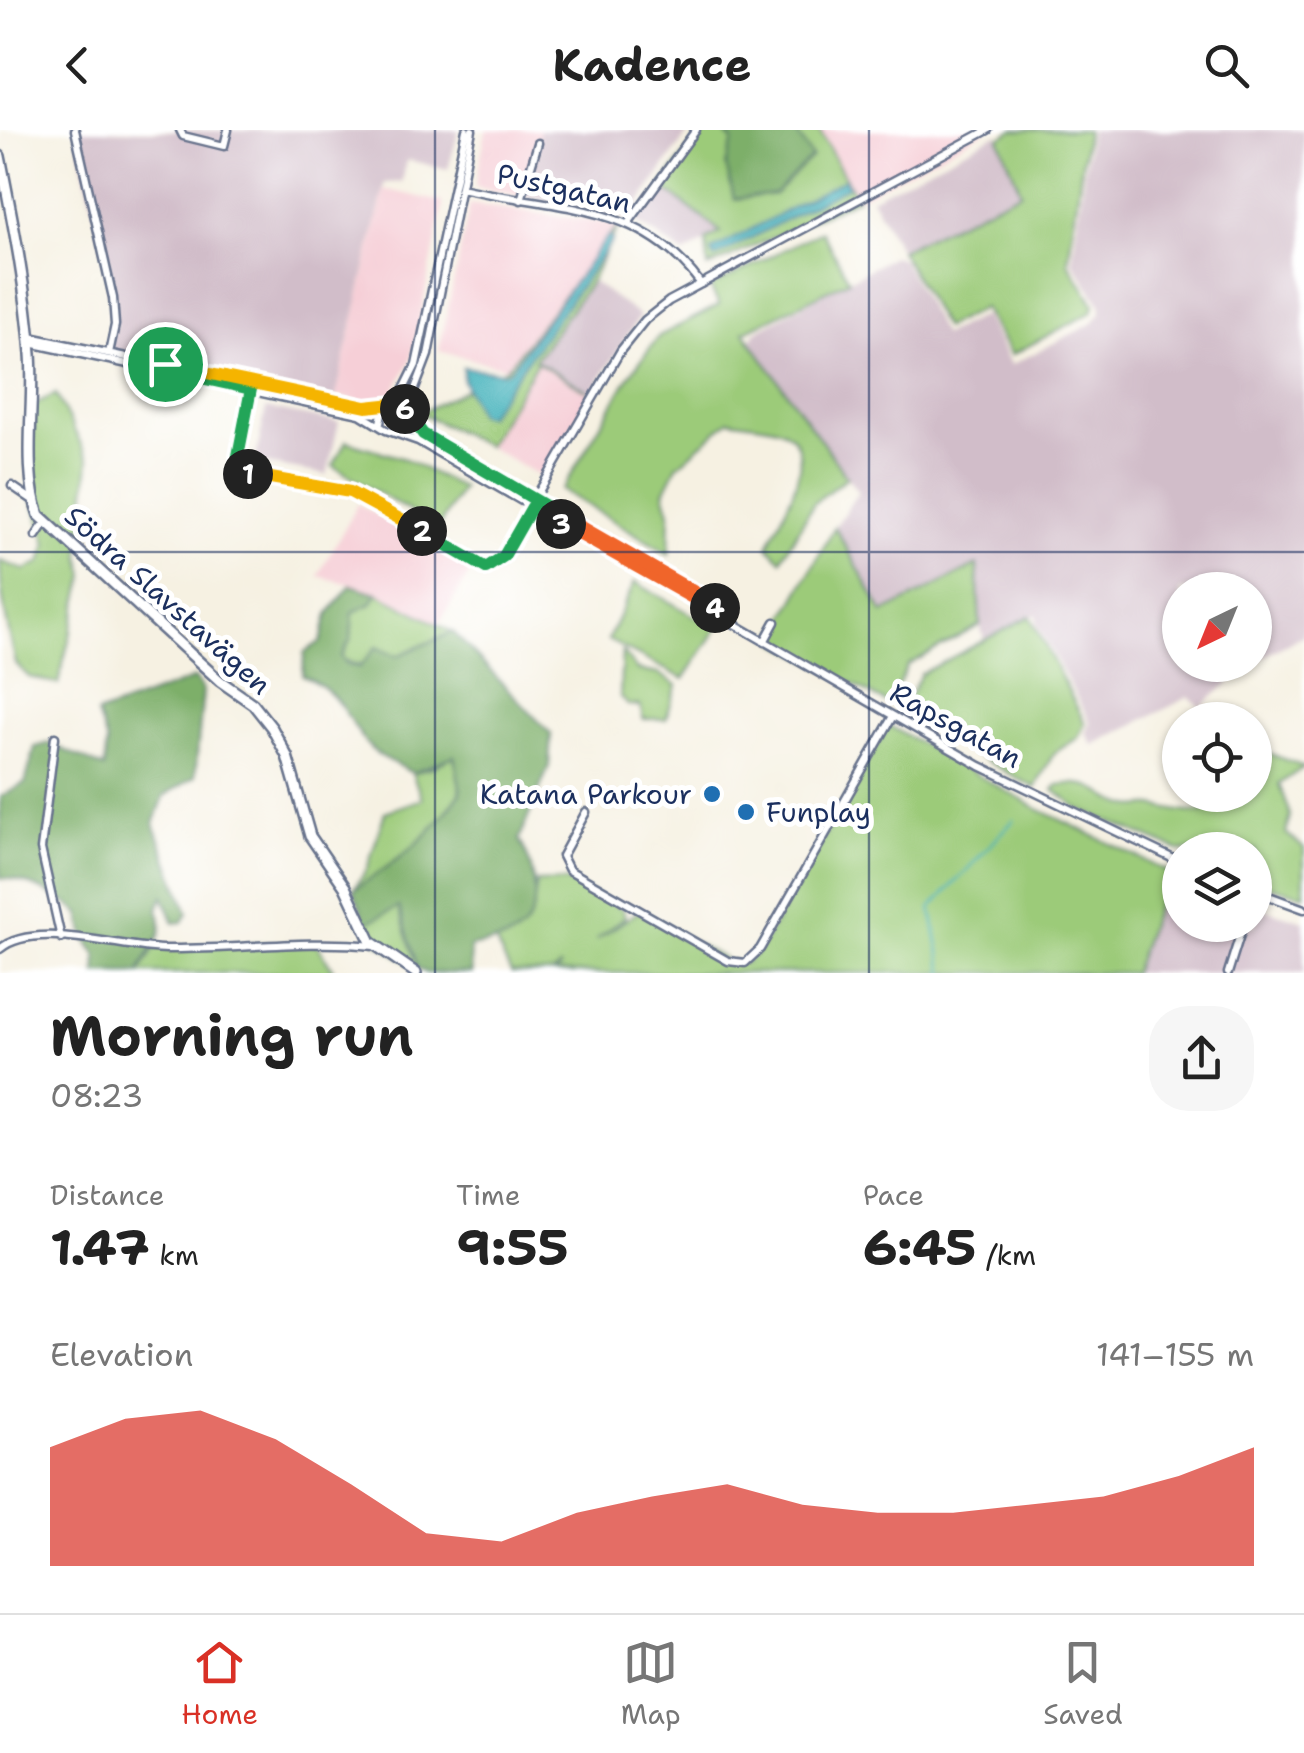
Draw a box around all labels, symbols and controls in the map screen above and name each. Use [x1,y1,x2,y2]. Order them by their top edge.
text: Kadence [553,35,751,95]
icon: back [50,38,105,93]
icon: search [1199,38,1254,93]
street label: Pustgatan [493,154,635,222]
pin [123,322,208,407]
icon: arrive [138,337,193,392]
pin: 6 [380,384,430,434]
text: 6 [395,390,415,428]
pin: 1 [223,449,273,499]
text: 1 [242,455,254,493]
street label: Södra Slavstavägen [57,497,279,703]
pin: 3 [536,499,586,549]
text: 3 [551,505,571,543]
pin: 2 [397,506,447,556]
text: 2 [412,512,432,550]
north arrow [1162,572,1272,682]
map controls [1162,572,1272,942]
pin: 4 [690,583,740,633]
text: 4 [705,589,725,627]
street label: Rapsgatan [883,673,1029,777]
button: locate [1162,702,1272,812]
place label: Katana Parkour [480,775,692,813]
marker: Katana Parkour [701,783,723,805]
place label: Funplay [766,793,871,831]
marker: Funplay [735,801,757,823]
button: layers [1162,832,1272,942]
text: Morning run [50,999,414,1073]
button: share [1149,1006,1254,1111]
text: 08:23 [50,1074,143,1117]
text: Distance [50,1176,165,1214]
text: Time [456,1176,521,1214]
text: Pace [863,1176,924,1214]
text: 1.47 [50,1214,150,1281]
text: 9:55 [456,1214,569,1281]
text: 6:45 [863,1214,976,1281]
text: km [150,1236,199,1274]
text: /km [976,1236,1036,1274]
text: Elevation [50,1333,193,1376]
text: 141–155 m [1096,1333,1254,1376]
tab: Home [181,1635,258,1733]
tab: Map [621,1635,681,1733]
tab: Saved [1043,1635,1123,1733]

